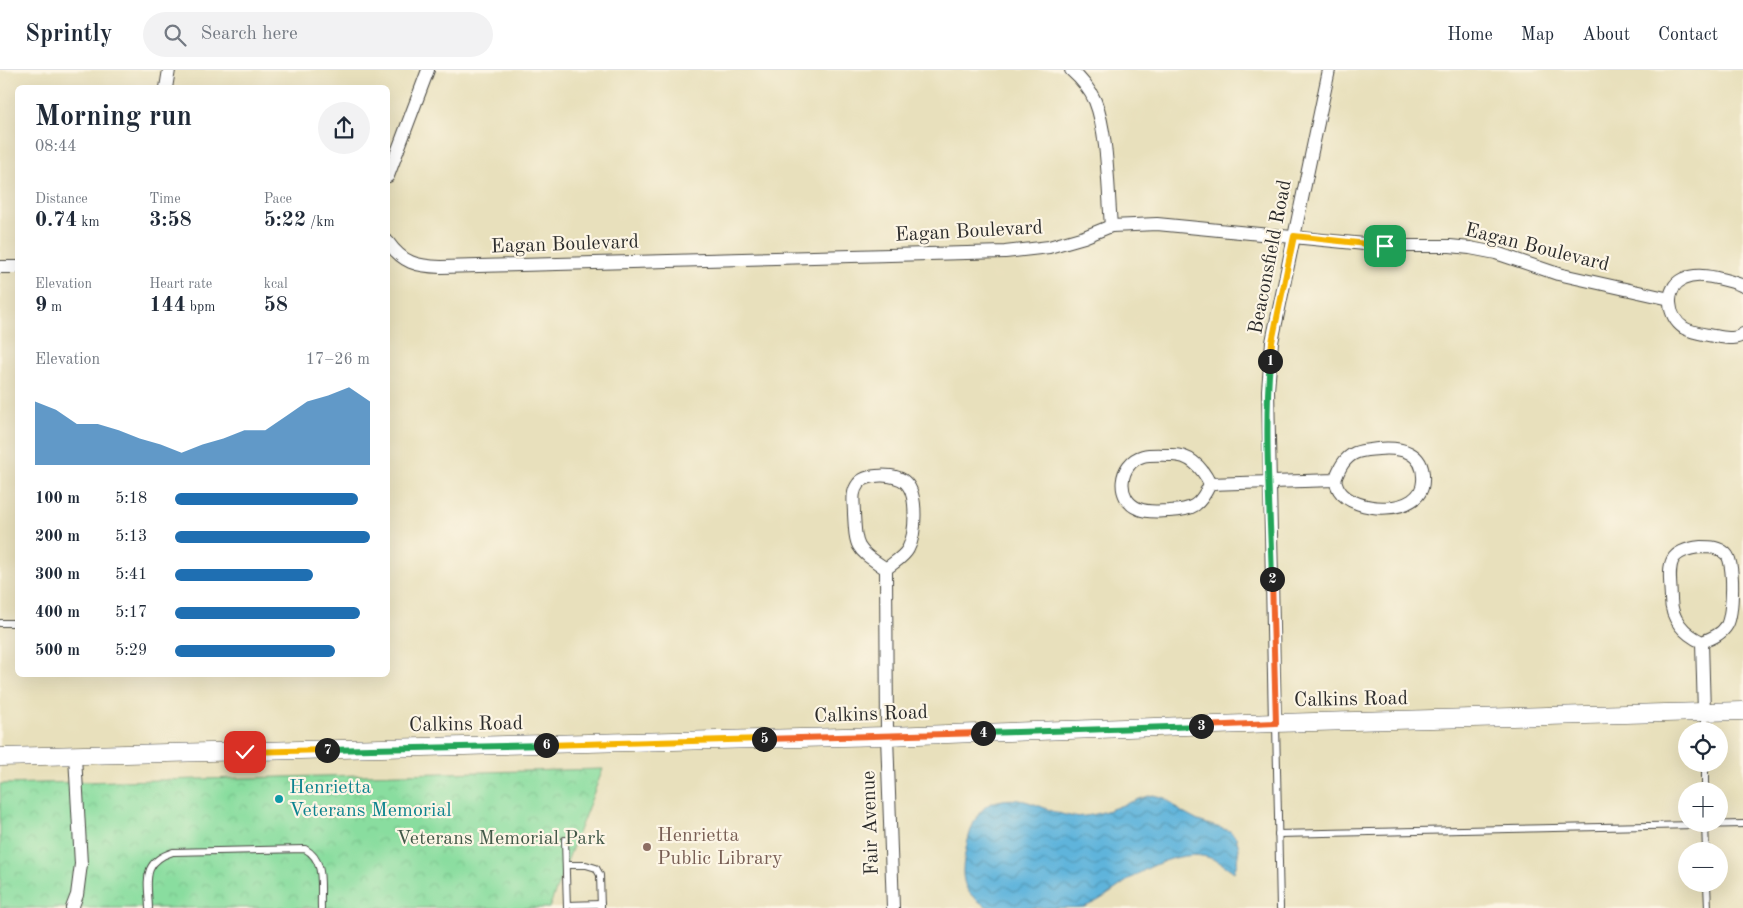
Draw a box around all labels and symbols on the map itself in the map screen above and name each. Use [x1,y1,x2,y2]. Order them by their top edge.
street label: Beaconsfield Road [1246,178,1296,336]
street label: Eagan Boulevard [894,218,1044,246]
street label: Eagan Boulevard [1463,220,1611,276]
pin [1364,225,1406,267]
street label: Eagan Boulevard [491,232,639,258]
pin: 1 [1258,348,1282,374]
pin: 2 [1260,566,1284,592]
street label: Calkins Road [1294,689,1408,711]
street label: Calkins Road [814,703,928,727]
street label: Calkins Road [409,714,523,736]
pin: 3 [1188,714,1214,738]
pin: 4 [970,720,996,746]
pin: 5 [752,726,776,752]
pin [224,731,266,773]
pin: 6 [534,732,558,758]
pin: 7 [314,738,340,762]
street label: Fair Avenue [859,770,883,876]
place label: Henrietta Veterans Memorial [289,778,452,821]
marker: Henrietta Veterans Memorial [273,793,285,805]
place label: Henrietta Public Library [657,826,783,869]
park label: Veterans Memorial Park [396,829,606,849]
marker: Henrietta Public Library [641,841,653,853]

